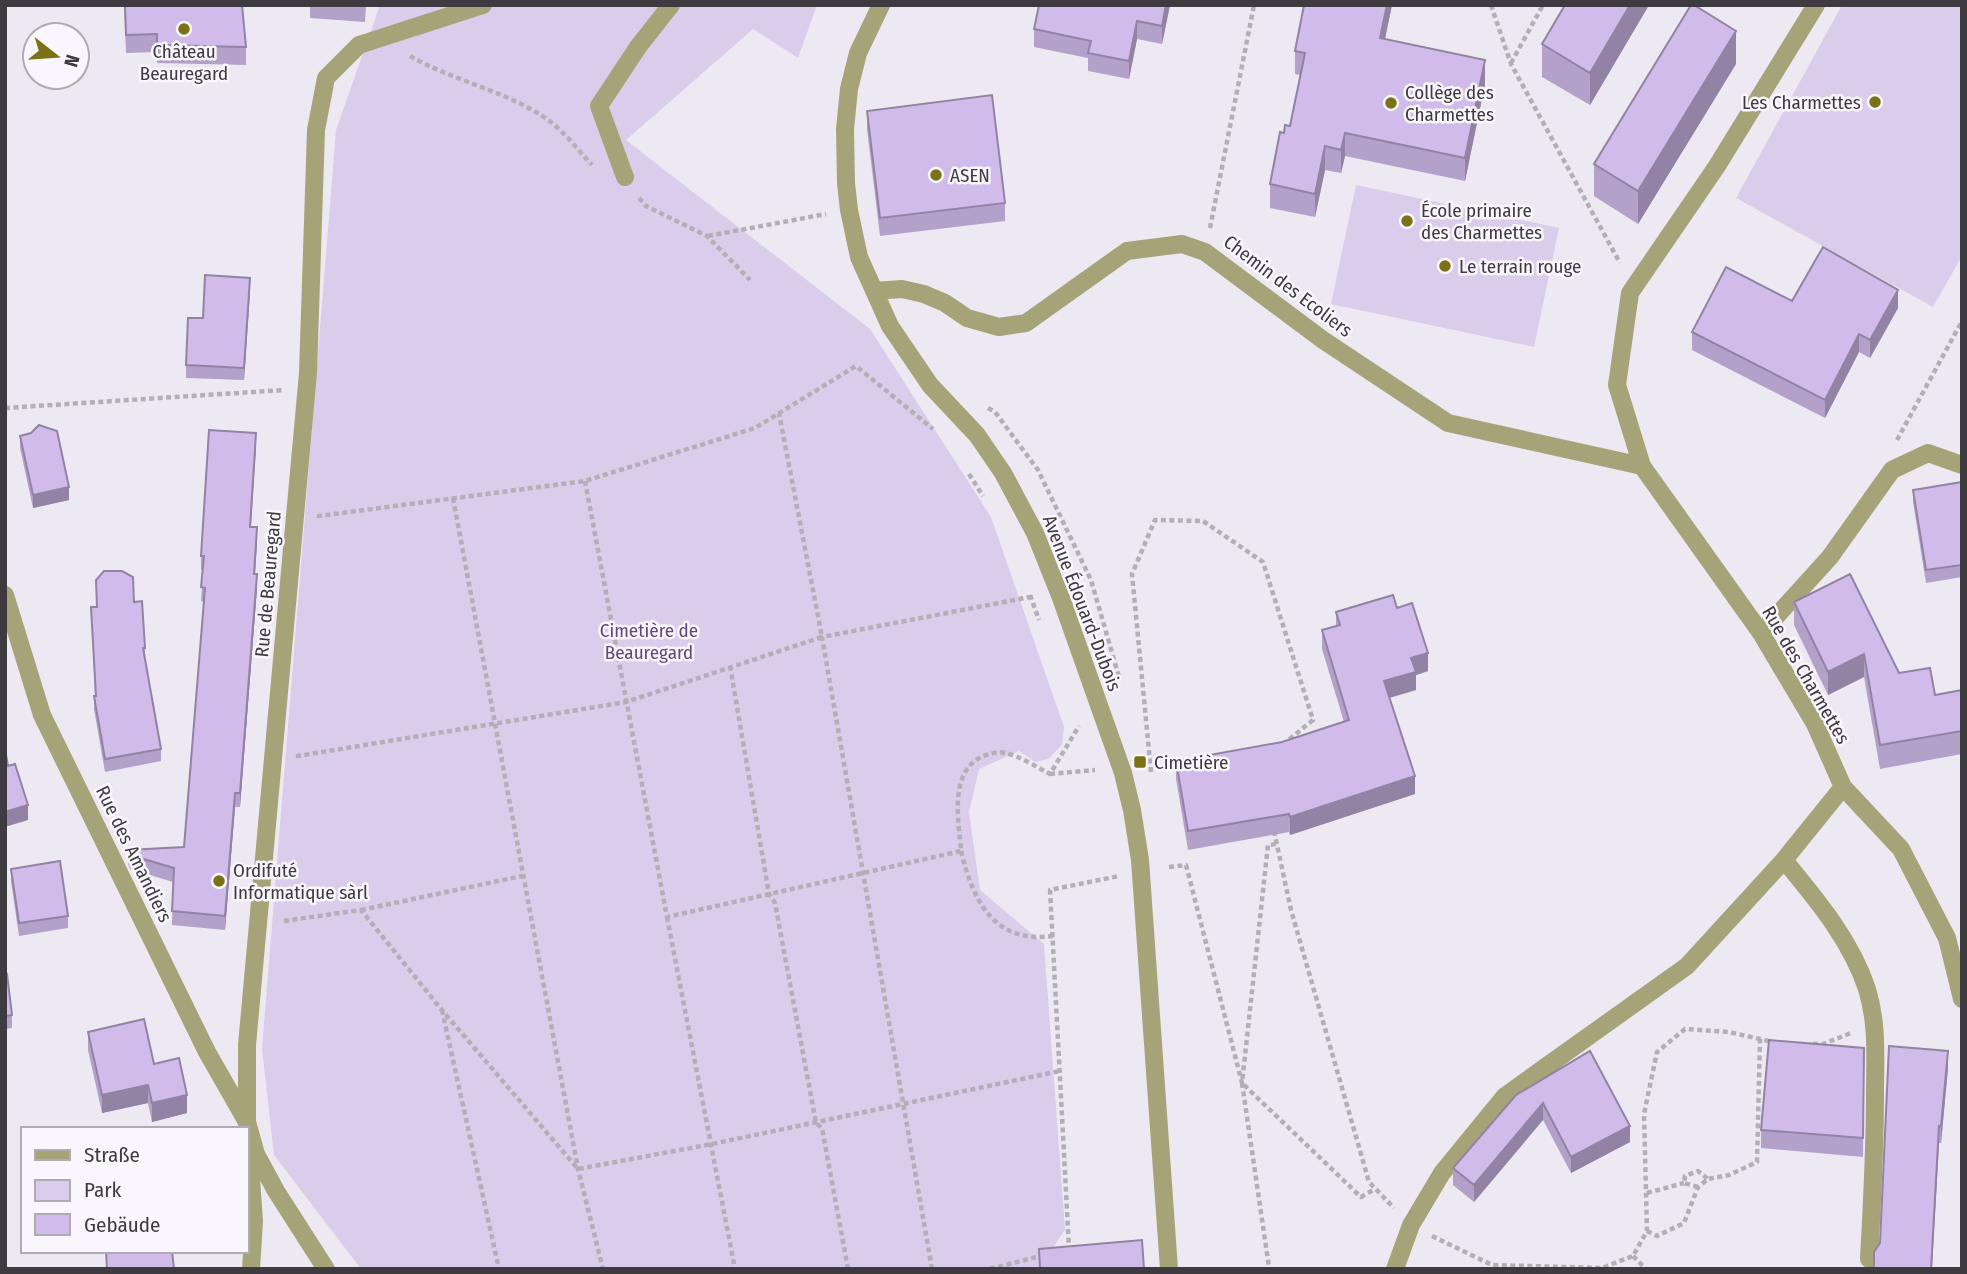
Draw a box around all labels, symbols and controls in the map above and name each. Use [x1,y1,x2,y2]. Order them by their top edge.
north arrow [21,21,91,91]
marker: Château Beauregard [176,21,192,37]
place label: Château Beauregard [140,40,228,85]
text: N [59,52,84,70]
place label: Collège des Charmettes [1405,81,1494,126]
place label: Les Charmettes [1742,91,1861,114]
marker: Les Charmettes [1867,94,1883,110]
marker: Collège des Charmettes [1383,95,1399,111]
place label: ASEN [950,164,990,187]
marker: ASEN [928,167,944,183]
place label: École primaire des Charmettes [1421,199,1542,244]
marker: École primaire des Charmettes [1399,213,1415,229]
street label: Chemin des Ecoliers [1219,230,1357,342]
place label: Le terrain rouge [1459,255,1581,278]
marker: Le terrain rouge [1437,258,1453,274]
street label: Rue de Beauregard [250,510,286,658]
street label: Avenue Édouard-Dubois [1038,512,1126,694]
street label: Rue des Charmettes [1757,602,1855,748]
park label: Cimetière de Beauregard [600,619,698,664]
place label: Cimetière [1154,751,1228,774]
marker: Cimetière [1132,754,1148,770]
street label: Rue des Amandiers [91,782,177,926]
place label: Ordifuté Informatique sàrl [233,859,368,904]
marker: Ordifuté Informatique sàrl [211,873,227,889]
legend [21,1127,248,1253]
text: Straße [84,1142,140,1168]
text: Park [84,1177,122,1203]
text: Gebäude [84,1212,160,1238]

